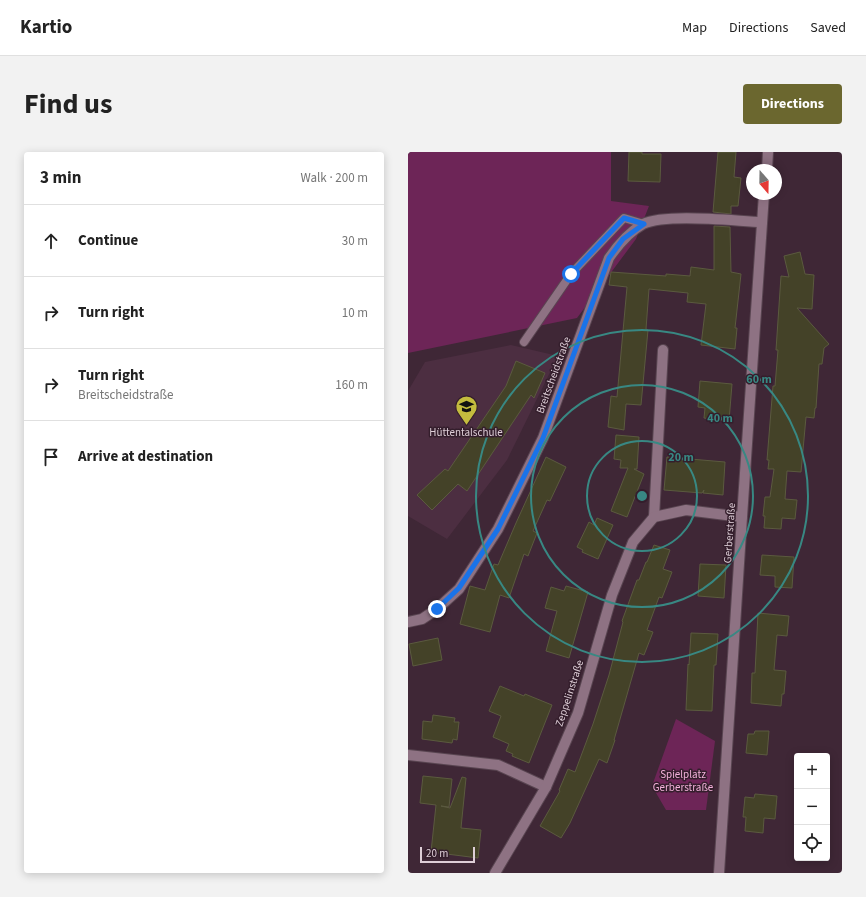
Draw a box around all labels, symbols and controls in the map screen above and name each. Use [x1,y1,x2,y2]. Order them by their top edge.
text: Kartio [20,14,72,41]
text: Map [682,18,707,38]
text: Directions [729,18,788,38]
text: Saved [810,18,846,38]
text: Find us [24,84,112,124]
button: Directions [743,84,842,124]
north arrow [746,164,782,200]
text: 3 min [40,166,81,190]
text: Walk · 200 m [300,169,368,187]
icon: ahead [40,230,62,252]
text: Continue [78,230,138,251]
text: 30 m [342,232,368,250]
route start [562,265,580,283]
icon: right [40,302,62,324]
text: Turn right [78,302,144,323]
text: 10 m [342,304,368,322]
street label: Breitscheidstraße [533,334,575,416]
text: Turn right [78,365,144,386]
text: 60 m [746,371,772,388]
icon: right [40,374,62,396]
text: 160 m [335,376,368,394]
text: Breitscheidstraße [78,386,174,404]
school or university icon: Hüttentalschule [453,393,479,426]
text: 40 m [707,410,733,427]
place label: Hüttentalschule [429,425,503,440]
icon: arrive [40,446,62,468]
text: Arrive at destination [78,446,213,467]
text: 20 m [668,449,694,466]
centre of rings [635,489,649,503]
street label: Gerberstraße [720,502,739,564]
route end [428,600,446,618]
street label: Zeppelinstraße [552,657,587,728]
map controls [794,753,830,861]
button: + [794,753,830,789]
park label: Spielplatz Gerberstraße [653,767,714,795]
button: − [794,789,830,825]
button: locate [794,825,830,861]
scale bar [420,845,475,864]
text: 20 m [426,846,448,861]

